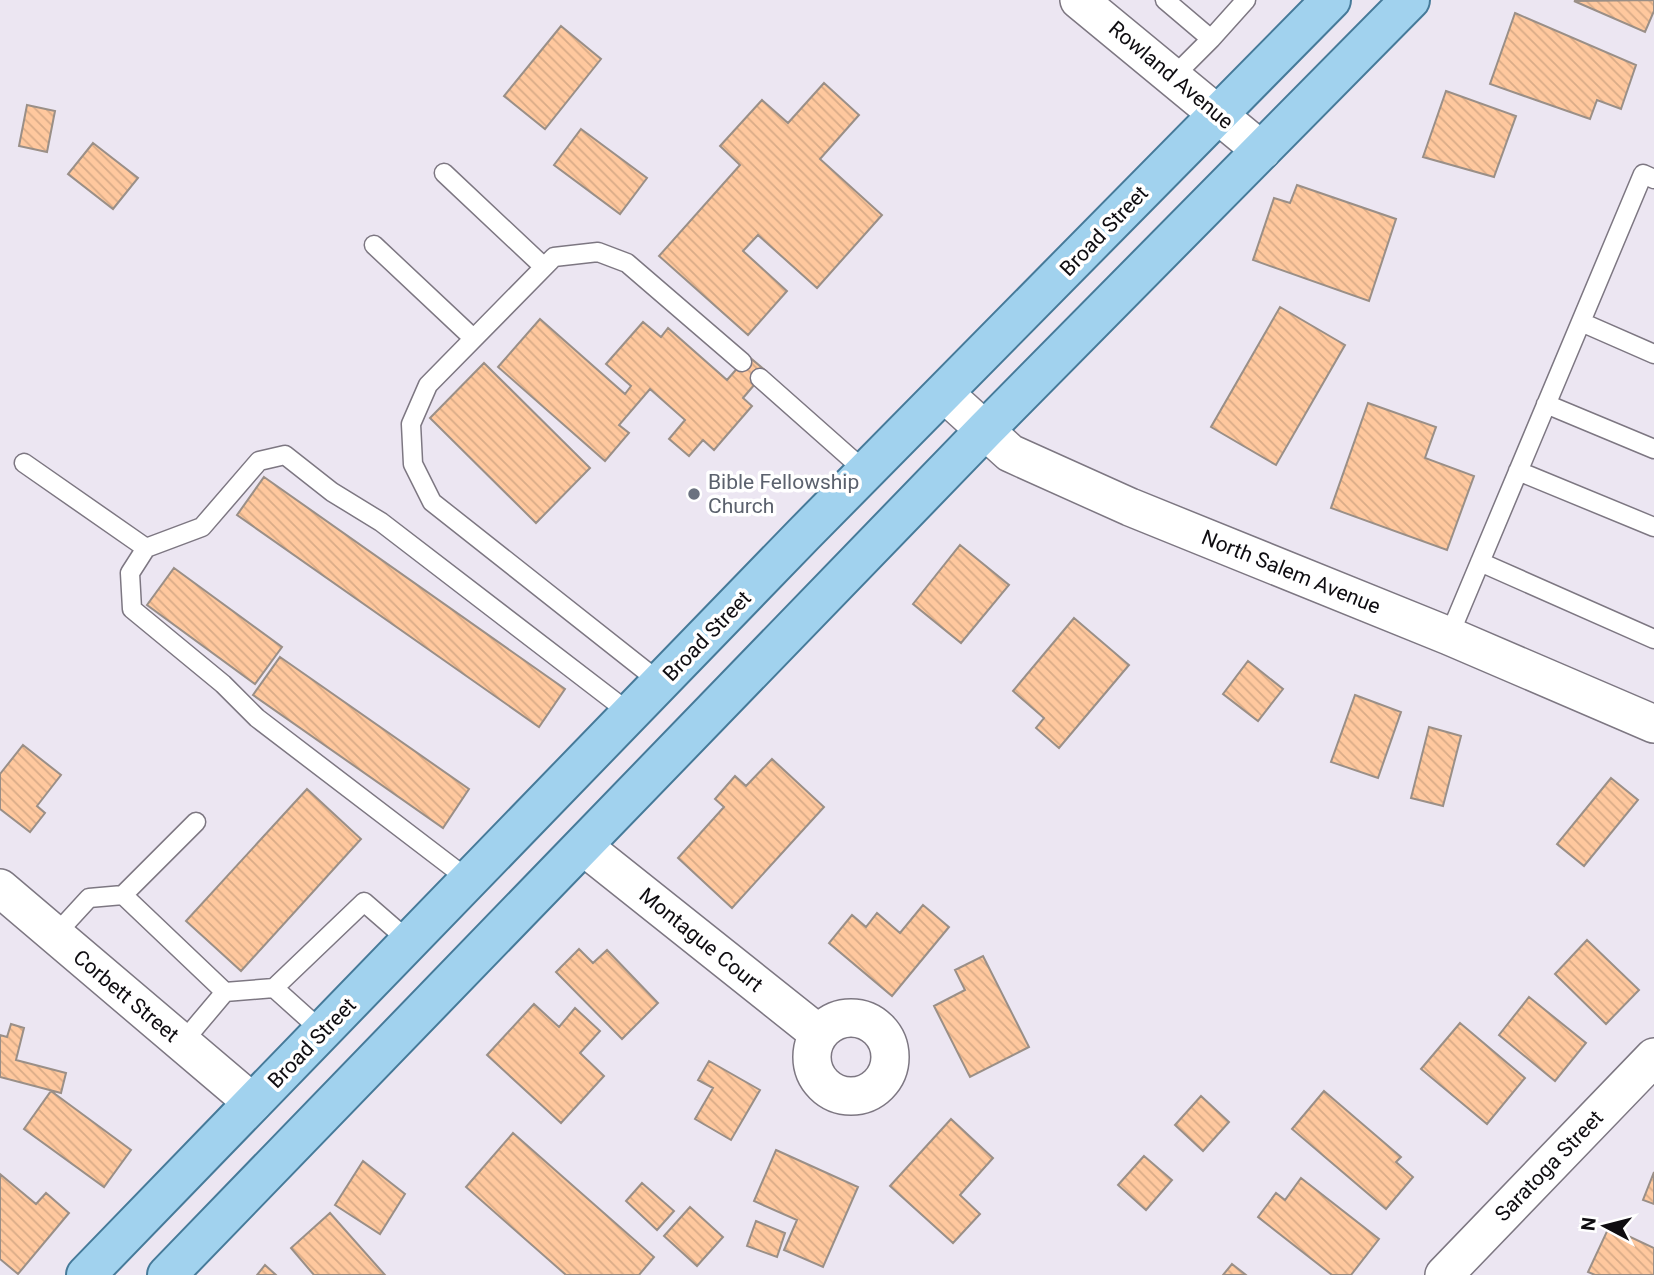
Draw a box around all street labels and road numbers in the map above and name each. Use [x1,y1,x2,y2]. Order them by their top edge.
street label: Rowland Avenue [1104,16,1238,134]
street label: Broad Street [1055,181,1153,281]
street label: North Salem Avenue [1198,525,1384,619]
street label: Broad Street [658,586,756,686]
street label: Montague Court [635,883,768,997]
street label: Corbett Street [68,945,184,1047]
street label: Broad Street [263,993,361,1093]
street label: Saratoga Street [1490,1106,1608,1226]

